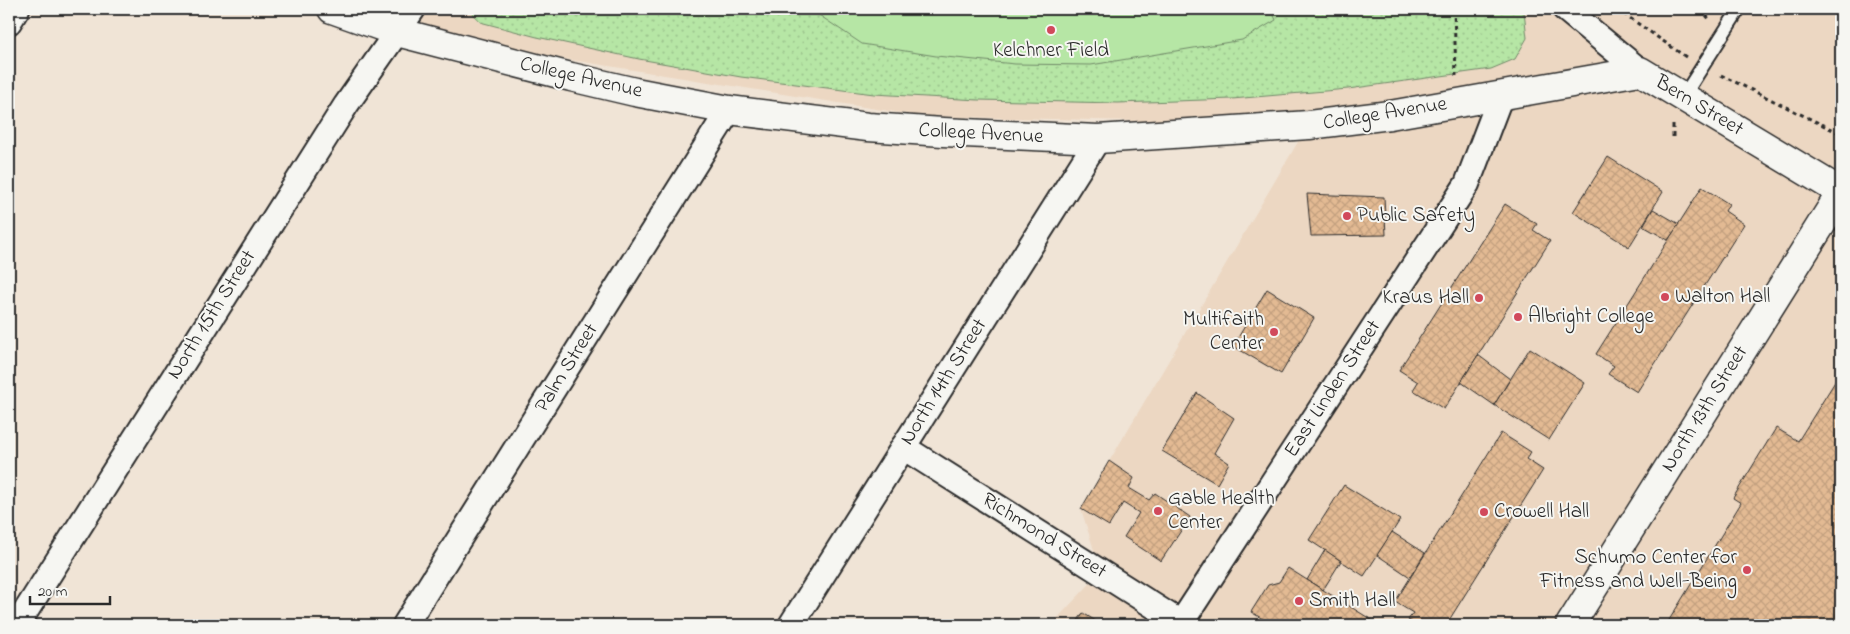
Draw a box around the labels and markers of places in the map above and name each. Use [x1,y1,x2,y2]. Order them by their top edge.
marker: Kelchner Field [1045,24,1057,36]
place label: Kelchner Field [993,36,1109,66]
place label: Public Safety [1357,201,1475,233]
marker: Public Safety [1341,210,1353,222]
place label: Walton Hall [1675,282,1770,312]
place label: Kraus Hall [1382,283,1469,313]
marker: Walton Hall [1659,291,1671,303]
marker: Kraus Hall [1473,292,1485,304]
place label: Albright College [1528,302,1654,334]
place label: Multifaith Center [1183,305,1264,359]
marker: Albright College [1512,311,1524,323]
marker: Multifaith Center [1268,326,1280,338]
place label: Gable Health Center [1168,484,1275,538]
place label: Crowell Hall [1494,497,1589,527]
marker: Gable Health Center [1152,505,1164,517]
marker: Crowell Hall [1478,506,1490,518]
place label: Schumo Center for Fitness and Well-Being [1539,543,1737,599]
marker: Schumo Center for Fitness and Well-Being [1741,564,1753,576]
place label: Smith Hall [1309,586,1395,616]
marker: Smith Hall [1293,595,1305,607]

